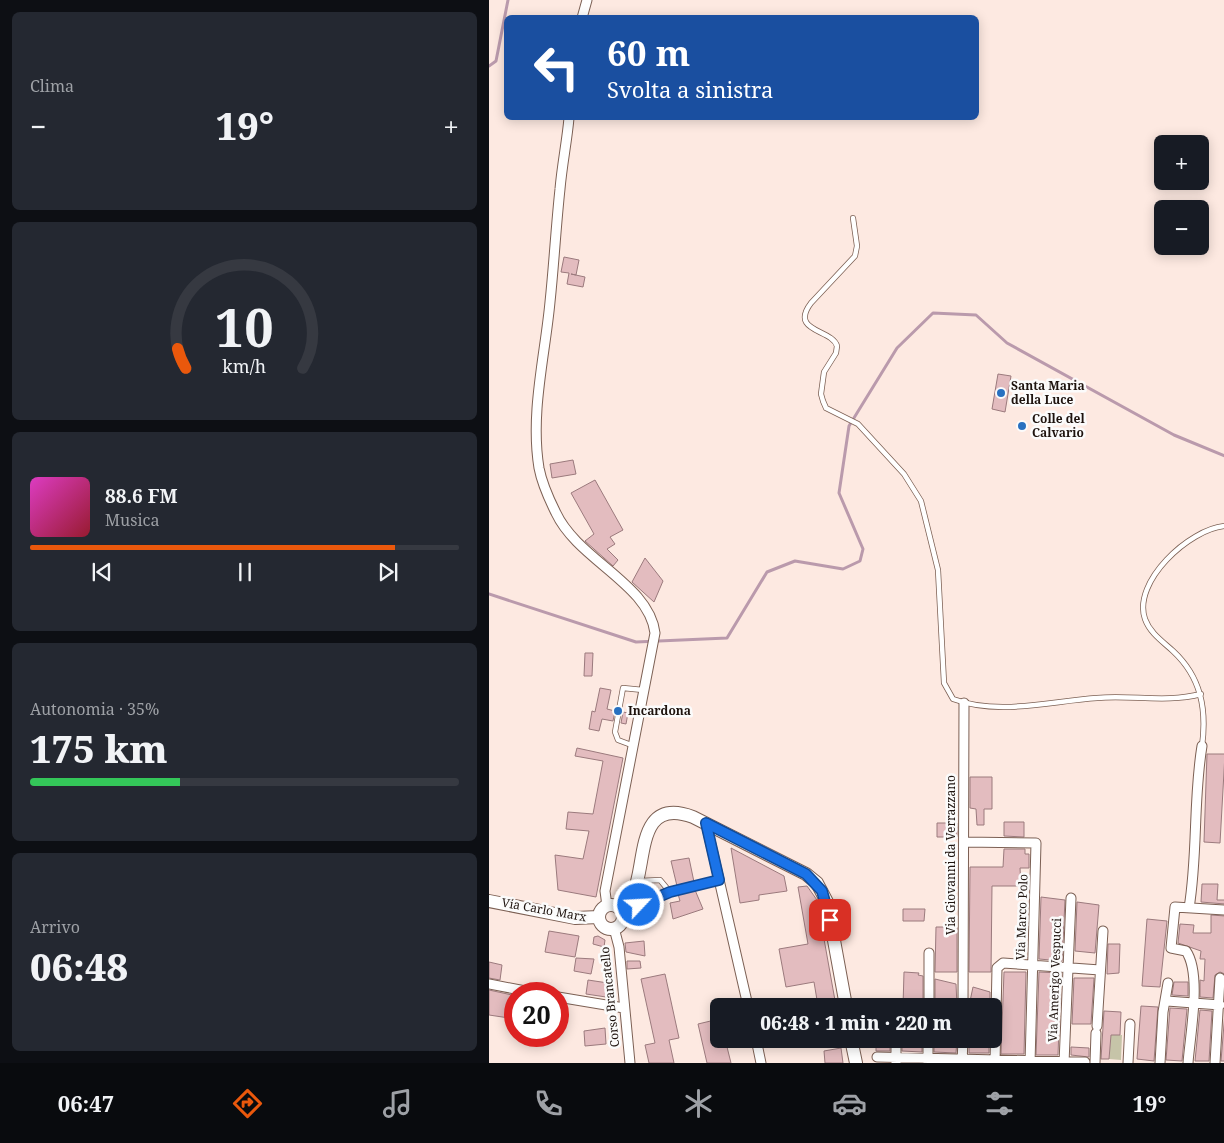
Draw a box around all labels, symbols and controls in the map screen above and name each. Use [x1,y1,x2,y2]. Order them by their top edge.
text: 60 m [607,29,690,76]
icon: left [524,35,589,100]
text: Svolta a sinistra [607,74,773,104]
text: Clima [30,75,74,97]
text: 19° [216,99,274,151]
text: − [30,107,46,145]
text: + [443,107,459,145]
map controls [1154,135,1209,255]
button: + [1154,135,1209,190]
button: − [1154,200,1209,255]
text: 10 [215,291,274,362]
text: km/h [223,354,266,378]
place label: Santa Maria della Luce [1011,377,1085,408]
marker: Santa Maria della Luce [995,387,1007,399]
place label: Colle del Calvario [1032,410,1085,441]
marker: Colle del Calvario [1016,420,1028,432]
text: 88.6 FM [105,483,178,509]
text: Musica [105,509,159,531]
icon: previous [88,558,116,586]
icon: pause [231,558,259,586]
icon: next [374,558,402,586]
text: Autonomia · 35% [30,698,159,720]
place label: Incardona [628,702,691,719]
marker: Incardona [612,705,624,717]
text: 175 km [30,722,168,774]
street label: Via Giovanni da Verrazzano [942,775,959,935]
street label: Via Marco Polo [1012,874,1032,960]
position arrow [612,878,664,930]
street label: Via Carlo Marx [500,894,588,925]
pin [809,899,851,941]
icon: arrive [816,906,844,934]
text: Arrivo [30,916,80,938]
street label: Via Amerigo Vespucci [1044,918,1065,1042]
text: 06:48 [30,940,128,992]
street label: Corso Brancatello [596,946,623,1048]
speed limit sign: 20 [504,982,569,1047]
text: 06:48 · 1 min · 220 m [760,1010,952,1036]
icon: directions [230,1086,265,1121]
icon: music [380,1086,415,1121]
icon: phone [531,1086,566,1121]
icon: climate [681,1086,716,1121]
icon: car [832,1086,867,1121]
icon: filters [982,1086,1017,1121]
text: 06:47 [58,1088,114,1118]
text: 19° [1133,1088,1166,1118]

